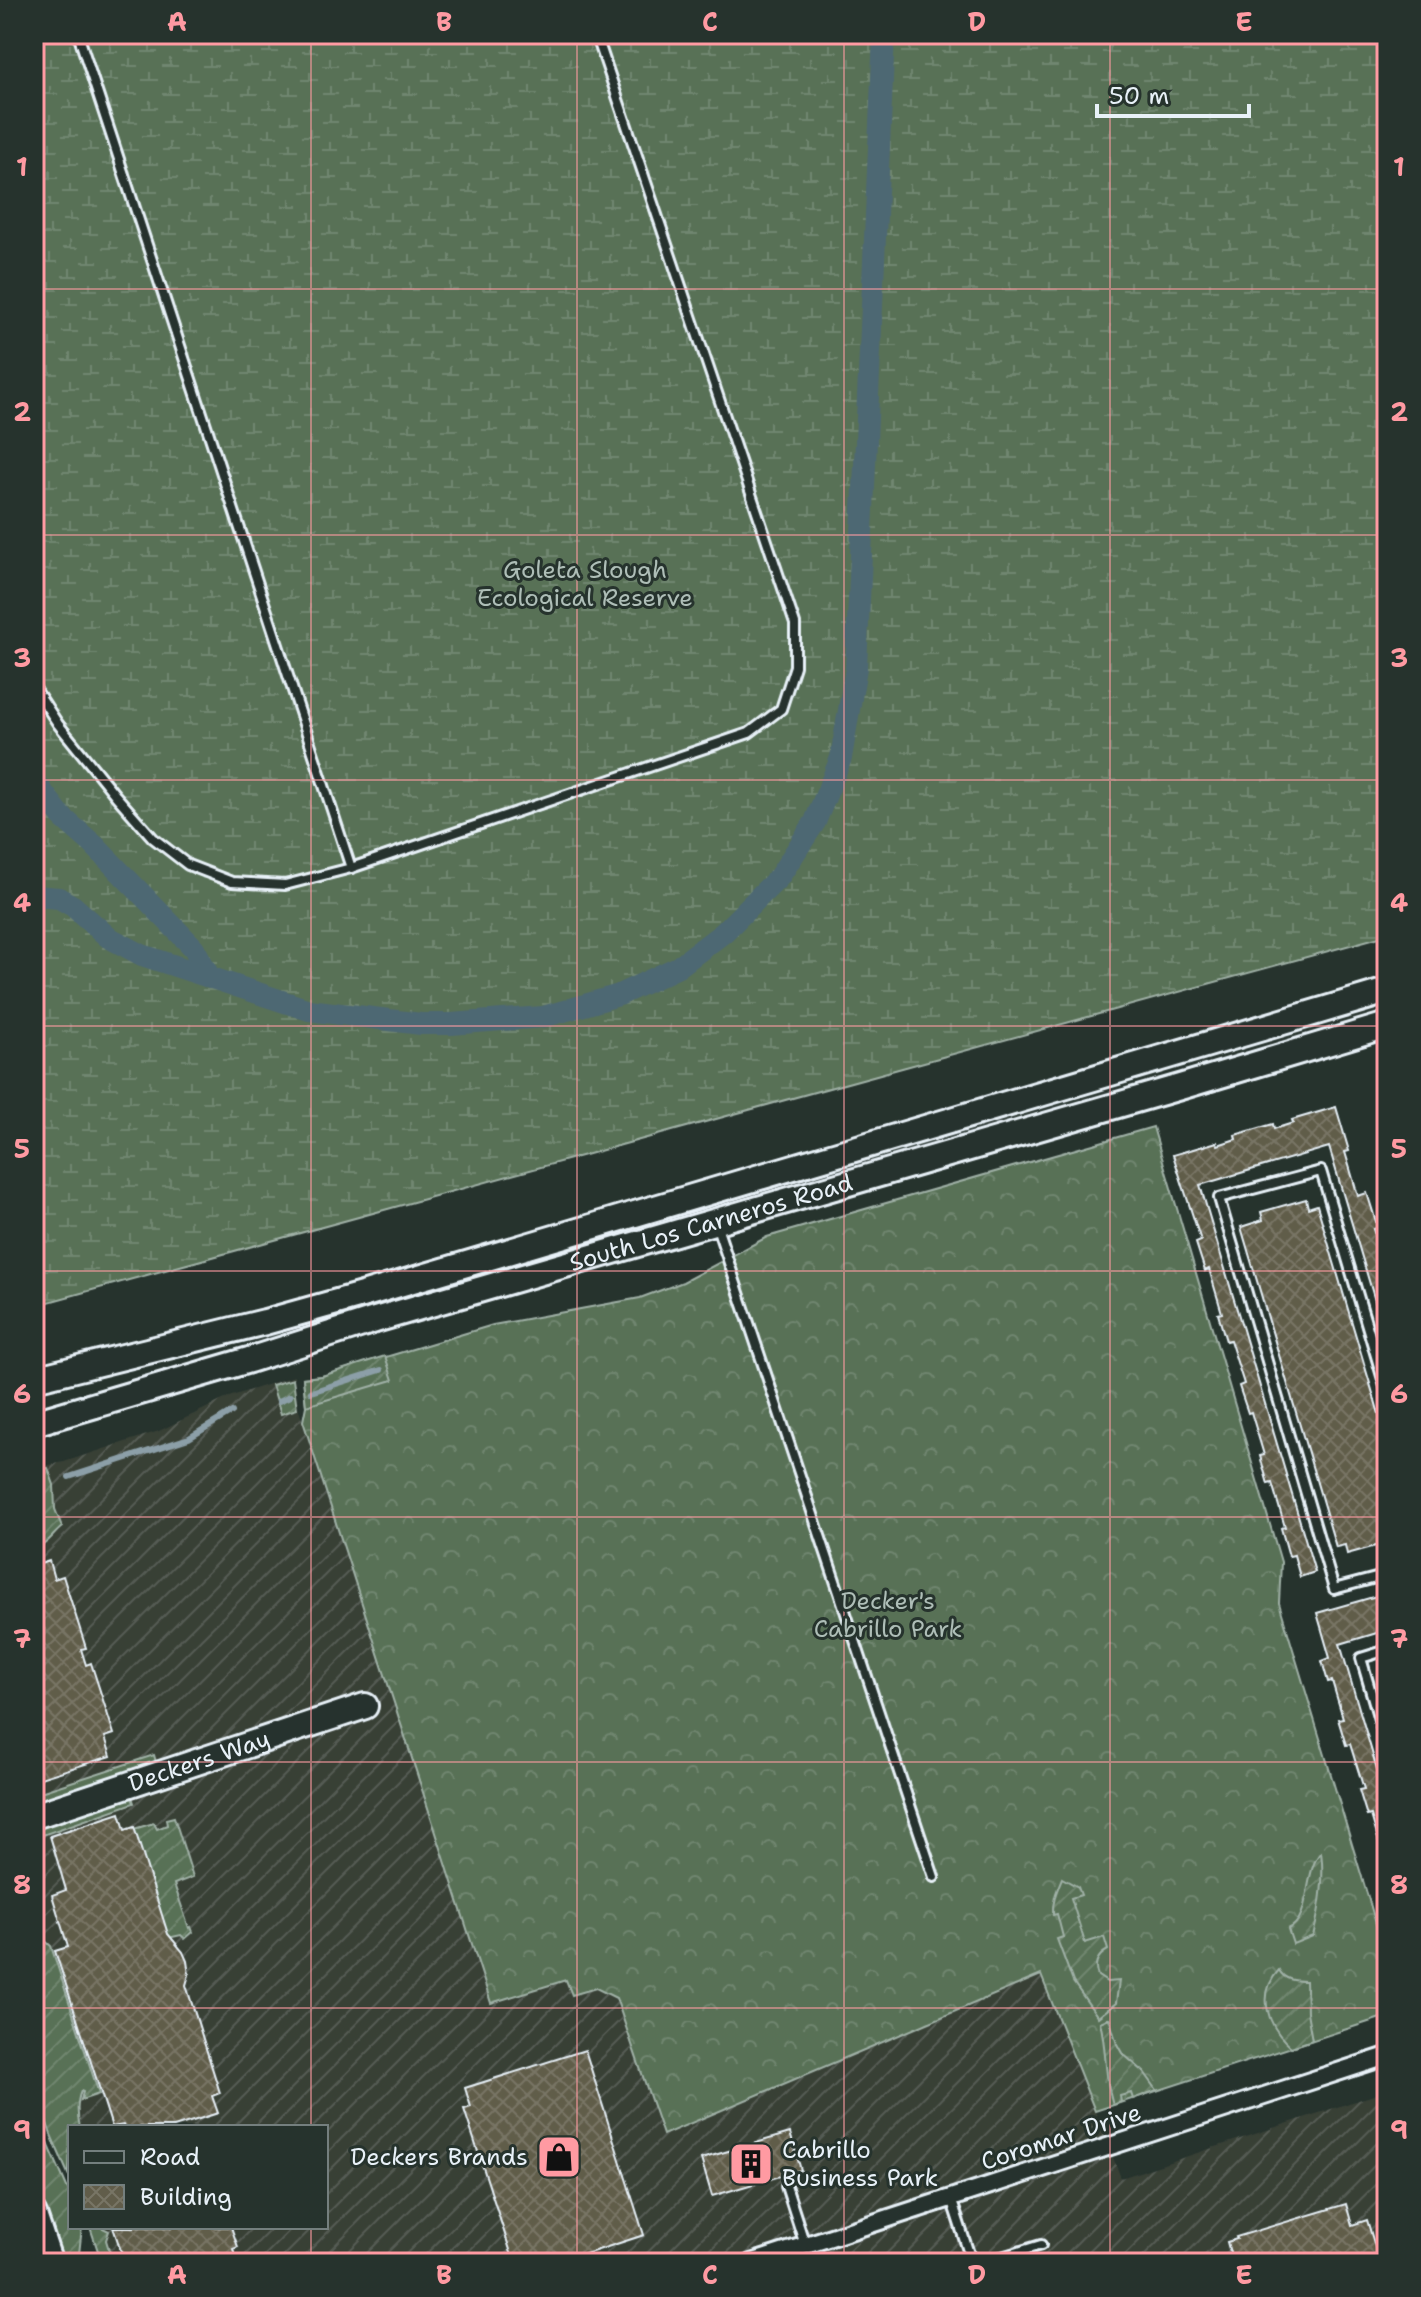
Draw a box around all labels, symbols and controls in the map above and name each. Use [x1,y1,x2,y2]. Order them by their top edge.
text: A [167,4,187,39]
text: B [436,4,452,39]
text: C [702,4,718,39]
text: D [968,4,986,39]
text: E [1235,4,1253,39]
scale bar [1097,68,1249,118]
text: 50 m [1109,80,1169,112]
text: 1 [16,149,28,184]
text: 1 [1393,149,1405,184]
text: 2 [13,394,31,429]
text: 2 [1390,394,1408,429]
park label: Goleta Slough Ecological Reserve [477,554,693,614]
text: 3 [13,640,31,675]
text: 3 [1390,640,1408,675]
text: 4 [13,885,31,920]
text: 4 [1390,885,1408,920]
text: 5 [14,1131,30,1166]
text: 5 [1391,1131,1407,1166]
street label: South Los Carneros Road [566,1167,856,1279]
text: 6 [13,1376,31,1411]
text: 6 [1390,1376,1408,1411]
park label: Decker's Cabrillo Park [814,1585,962,1645]
text: 7 [13,1621,31,1656]
text: 7 [1390,1621,1408,1656]
street label: Deckers Way [124,1723,274,1800]
text: 8 [13,1867,31,1902]
text: 8 [1390,1867,1408,1902]
street label: Coromar Drive [977,2096,1145,2178]
text: 9 [13,2112,31,2147]
text: 9 [1390,2112,1408,2147]
legend [68,2125,328,2229]
shop icon: Deckers Brands [535,2133,583,2181]
place label: Cabrillo Business Park [782,2134,938,2194]
building icon: Cabrillo Business Park [727,2140,775,2188]
text: Road [140,2141,200,2173]
place label: Deckers Brands [351,2141,528,2173]
text: Building [140,2181,232,2213]
text: A [167,2257,187,2292]
text: B [436,2257,452,2292]
text: C [702,2257,718,2292]
text: D [968,2257,986,2292]
text: E [1235,2257,1253,2292]

